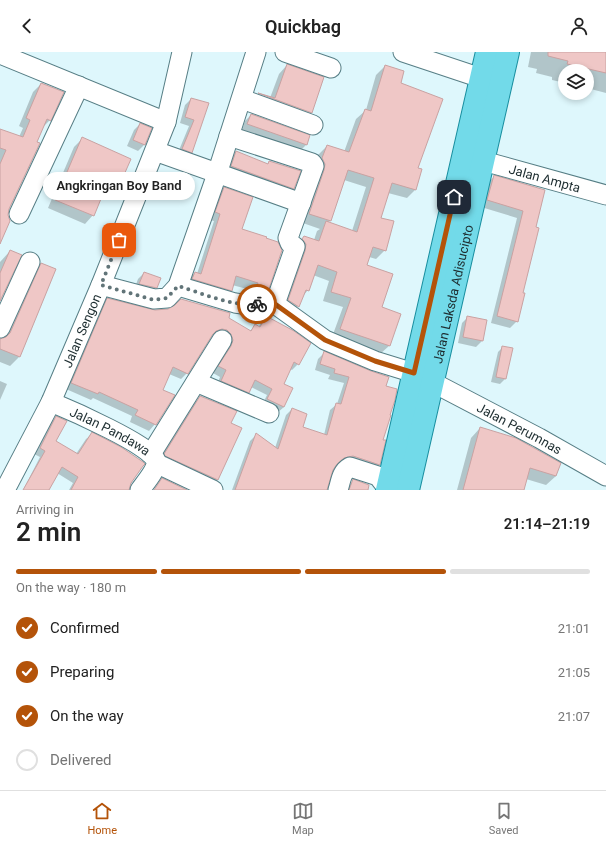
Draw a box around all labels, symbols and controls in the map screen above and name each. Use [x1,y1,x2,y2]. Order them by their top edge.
icon: back [16,15,38,37]
icon: person [568,15,590,37]
text: Quickbag [265,16,341,37]
map controls [558,64,594,100]
button: layers [558,64,594,100]
street label: Jalan Ampta [507,161,582,195]
callout: Angkringan Boy Band [43,172,195,200]
text: Angkringan Boy Band [56,178,182,193]
pin [437,180,471,214]
icon: home [443,186,465,208]
pin [102,223,136,257]
street label: Jalan Laksda Adisucipto [430,223,476,365]
icon: bag [108,229,130,251]
courier [237,284,277,324]
street label: Jalan Sengon [59,291,104,370]
icon: bike [246,293,268,315]
street label: Jalan Perumnas [475,399,565,457]
street label: Jalan Pandawa [68,404,153,458]
text: Arriving in [16,502,74,517]
text: 21:14–21:19 [504,515,590,533]
text: 2 min [16,517,81,547]
text: On the way · 180 m [16,580,126,595]
icon: check [16,617,38,639]
text: Confirmed [50,619,120,637]
text: 21:01 [558,621,590,636]
icon: check [16,661,38,683]
text: Preparing [50,663,114,681]
text: 21:05 [558,665,590,680]
icon: check [16,705,38,727]
text: On the way [50,707,124,725]
text: 21:07 [558,709,590,724]
text: Delivered [50,751,112,769]
tab: Home [87,800,117,837]
tab: Map [292,800,314,837]
tab: Saved [489,800,519,837]

